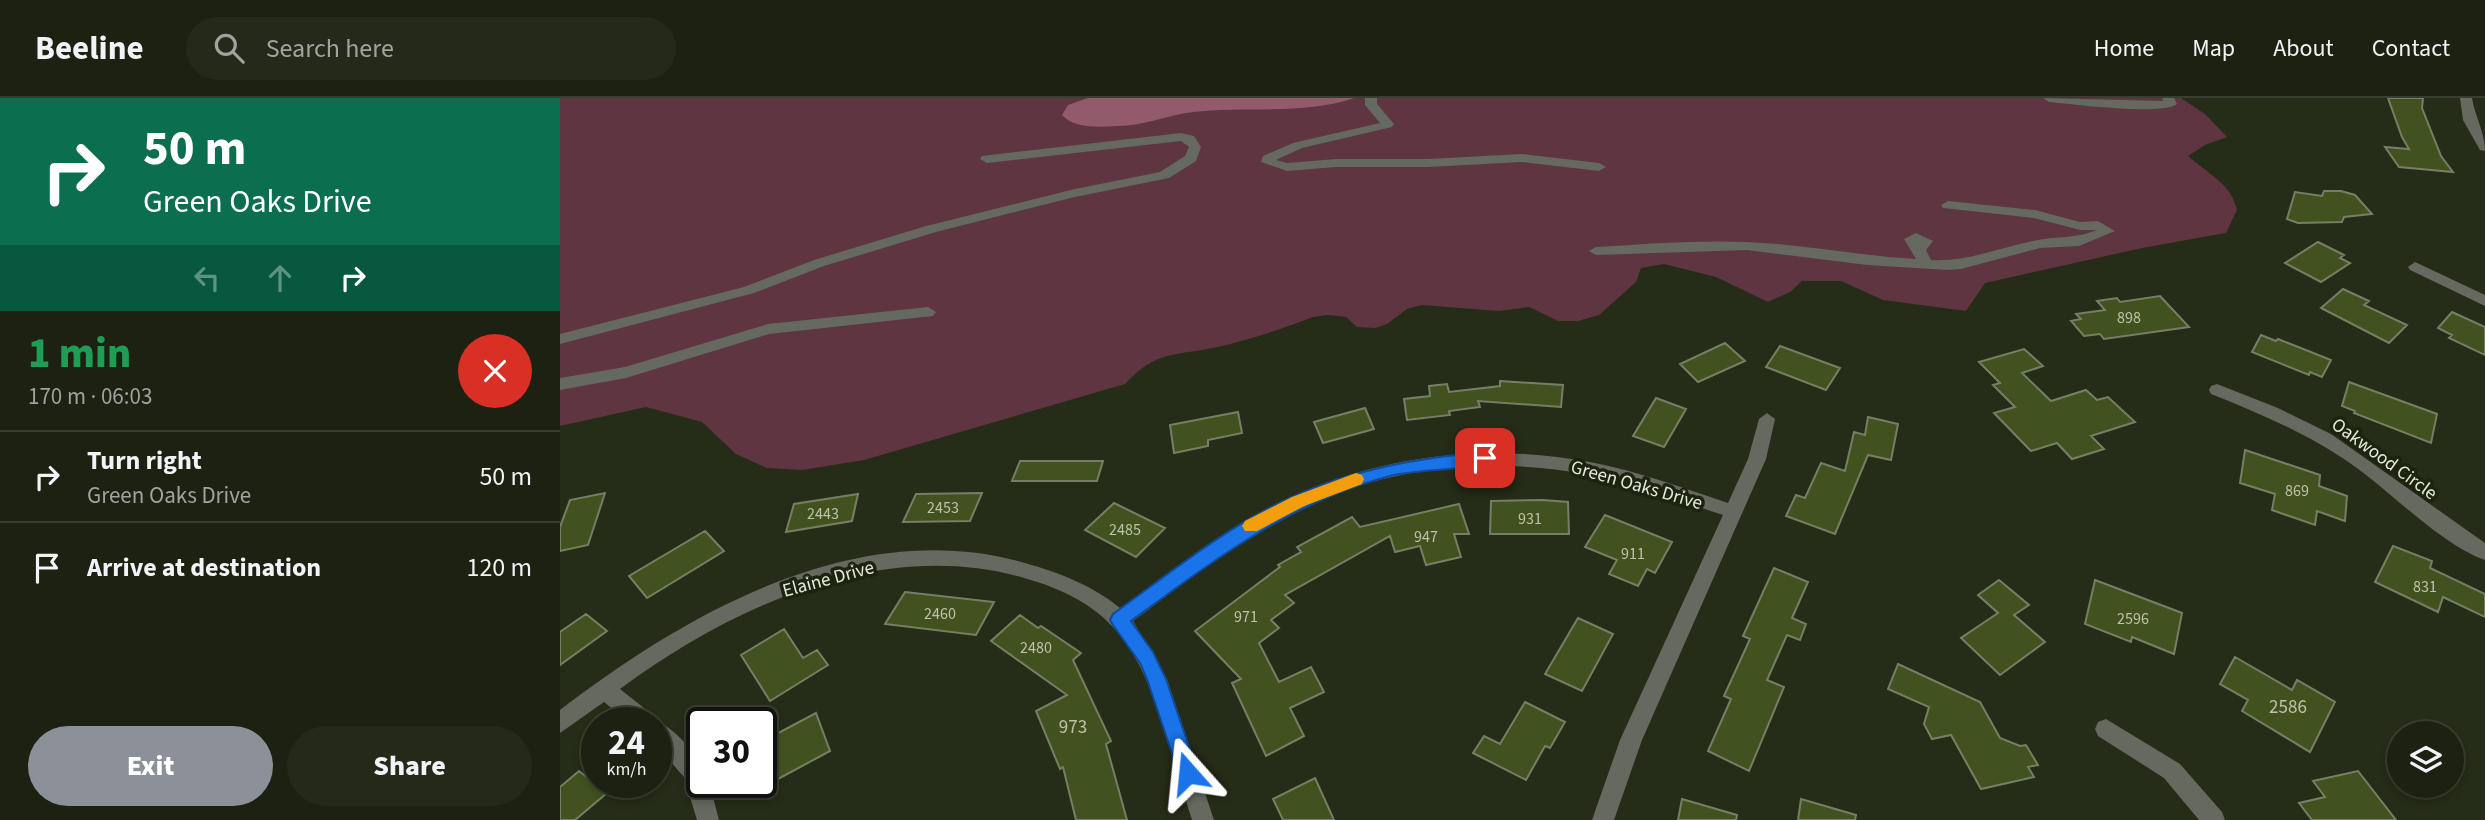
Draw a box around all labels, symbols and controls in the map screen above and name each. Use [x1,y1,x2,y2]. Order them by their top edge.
search box [186,17,676,80]
text: Beeline [35,25,144,72]
icon: search [210,29,248,67]
text: Search here [266,30,394,67]
text: Home [2094,31,2154,66]
text: Map [2192,31,2235,66]
text: About [2273,31,2334,66]
text: Contact [2372,31,2450,66]
text: 50 m [143,114,247,184]
icon: right [28,126,119,217]
text: Green Oaks Drive [143,179,372,225]
icon: left [188,259,226,297]
icon: ahead [261,259,299,297]
icon: right [334,259,372,297]
house number: 898 [2117,307,2141,329]
text: 1 min [28,324,131,384]
button: close [458,334,532,408]
text: 170 m · 06:03 [28,380,152,413]
street label: Oakwood Circle [2326,412,2443,507]
pin [1455,428,1515,488]
icon: arrive [1466,439,1504,477]
text: Turn right [87,442,202,479]
street label: Green Oaks Drive [1568,454,1706,517]
icon: right [28,458,66,496]
text: 50 m [479,458,532,495]
text: Green Oaks Drive [87,479,251,512]
house number: 869 [2285,480,2309,502]
house number: 2453 [927,497,959,519]
house number: 2443 [807,503,839,525]
house number: 931 [1518,508,1542,530]
house number: 2485 [1109,519,1141,541]
house number: 947 [1414,526,1438,548]
house number: 911 [1621,543,1645,565]
icon: arrive [28,549,66,587]
text: Arrive at destination [87,549,321,586]
text: 120 m [466,549,532,586]
street label: Elaine Drive [780,554,877,605]
house number: 831 [2413,576,2437,598]
house number: 2460 [924,603,956,625]
house number: 971 [1234,606,1258,628]
house number: 2596 [2117,608,2149,630]
house number: 2480 [1020,637,1052,659]
house number: 2586 [2269,694,2307,721]
speed limit sign: 30 [686,707,777,798]
house number: 973 [1059,714,1087,741]
text: 24 [608,718,645,768]
map controls [2387,721,2464,798]
button: layers [2387,721,2464,798]
button: Exit [28,726,273,806]
button: Share [287,726,532,806]
position arrow [1151,736,1225,810]
text: km/h [607,757,646,782]

